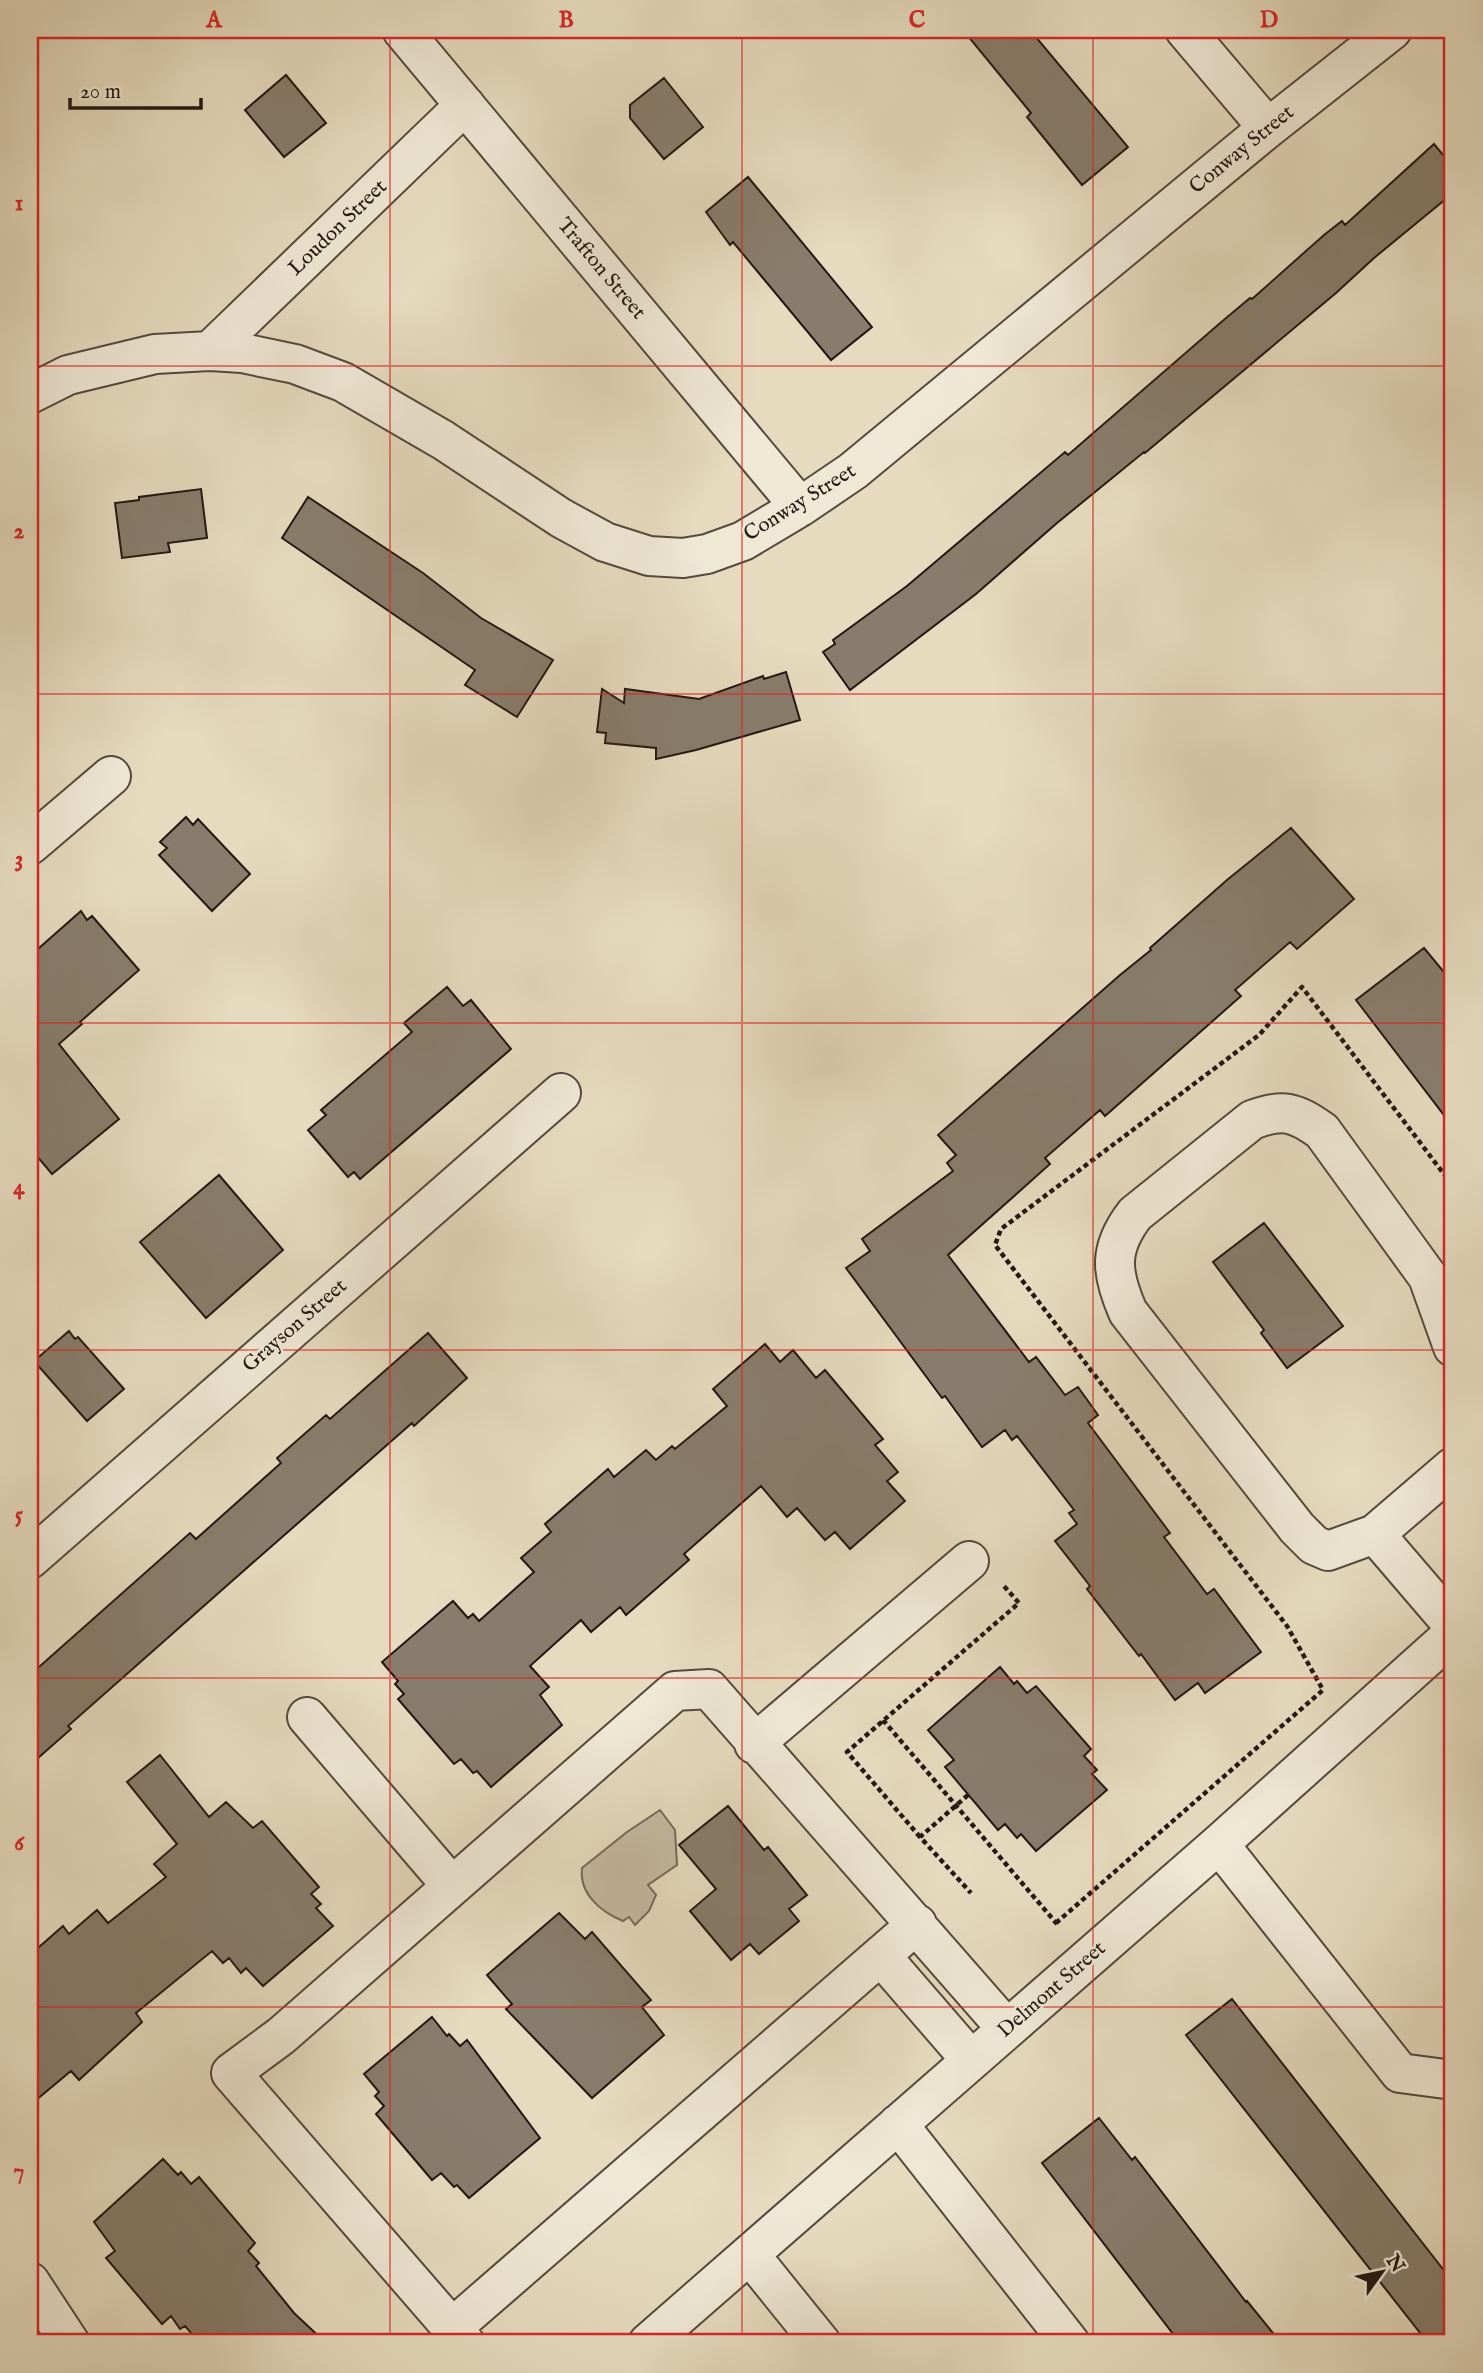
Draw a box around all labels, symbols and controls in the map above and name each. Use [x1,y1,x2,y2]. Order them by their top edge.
text: A [205,6,223,35]
text: B [558,6,574,35]
text: C [909,6,926,35]
text: D [1260,6,1278,35]
scale bar [70,66,201,110]
text: 20 m [80,79,121,106]
street label: Conway Street [1184,100,1300,200]
street label: Loudon Street [283,174,393,282]
text: 1 [15,189,23,218]
street label: Trafton Street [551,213,651,325]
street label: Conway Street [739,458,861,548]
text: 2 [14,517,25,546]
text: 3 [15,845,23,874]
text: 4 [13,1173,25,1202]
street label: Grayson Street [237,1273,353,1379]
text: 5 [15,1501,24,1530]
text: 6 [14,1829,25,1858]
street label: Delmont Street [992,1936,1112,2044]
text: 7 [14,2157,24,2186]
north arrow [1346,2236,1416,2306]
text: N [1379,2250,1409,2278]

